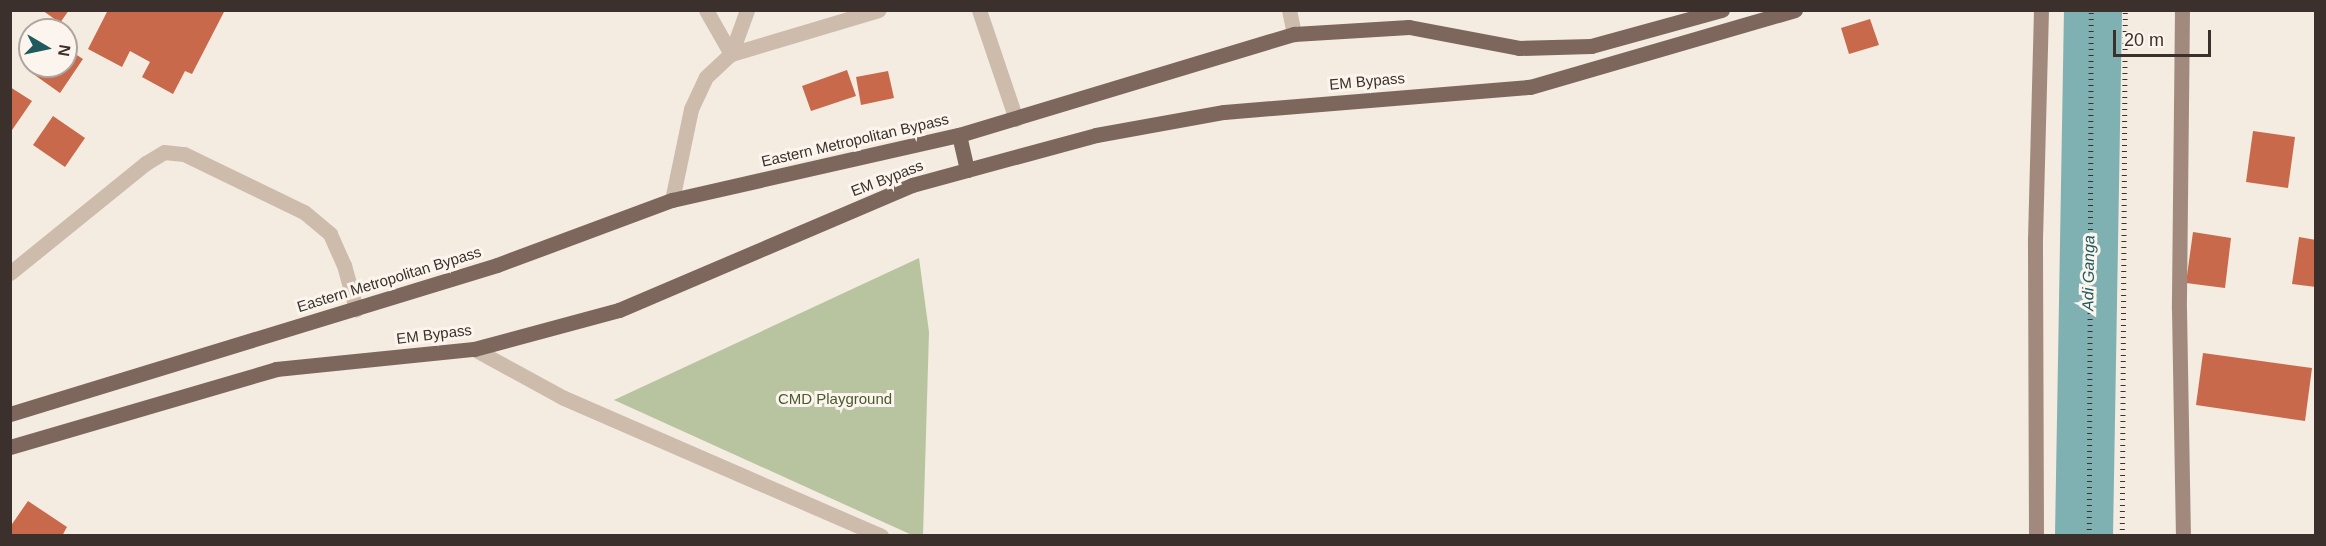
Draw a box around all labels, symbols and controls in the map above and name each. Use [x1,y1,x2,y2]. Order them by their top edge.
north arrow [18,18,78,78]
scale bar [2116,18,2214,56]
text: 20 m [2124,30,2164,50]
text: N [55,44,74,58]
street label: EM Bypass [1328,69,1406,93]
street label: Eastern Metropolitan Bypass [760,110,950,170]
street label: EM Bypass [848,156,926,200]
water label: Adi Ganga [2079,235,2099,311]
street label: Eastern Metropolitan Bypass [295,242,483,316]
street label: EM Bypass [395,320,473,348]
park label: CMD Playground [778,390,892,408]

